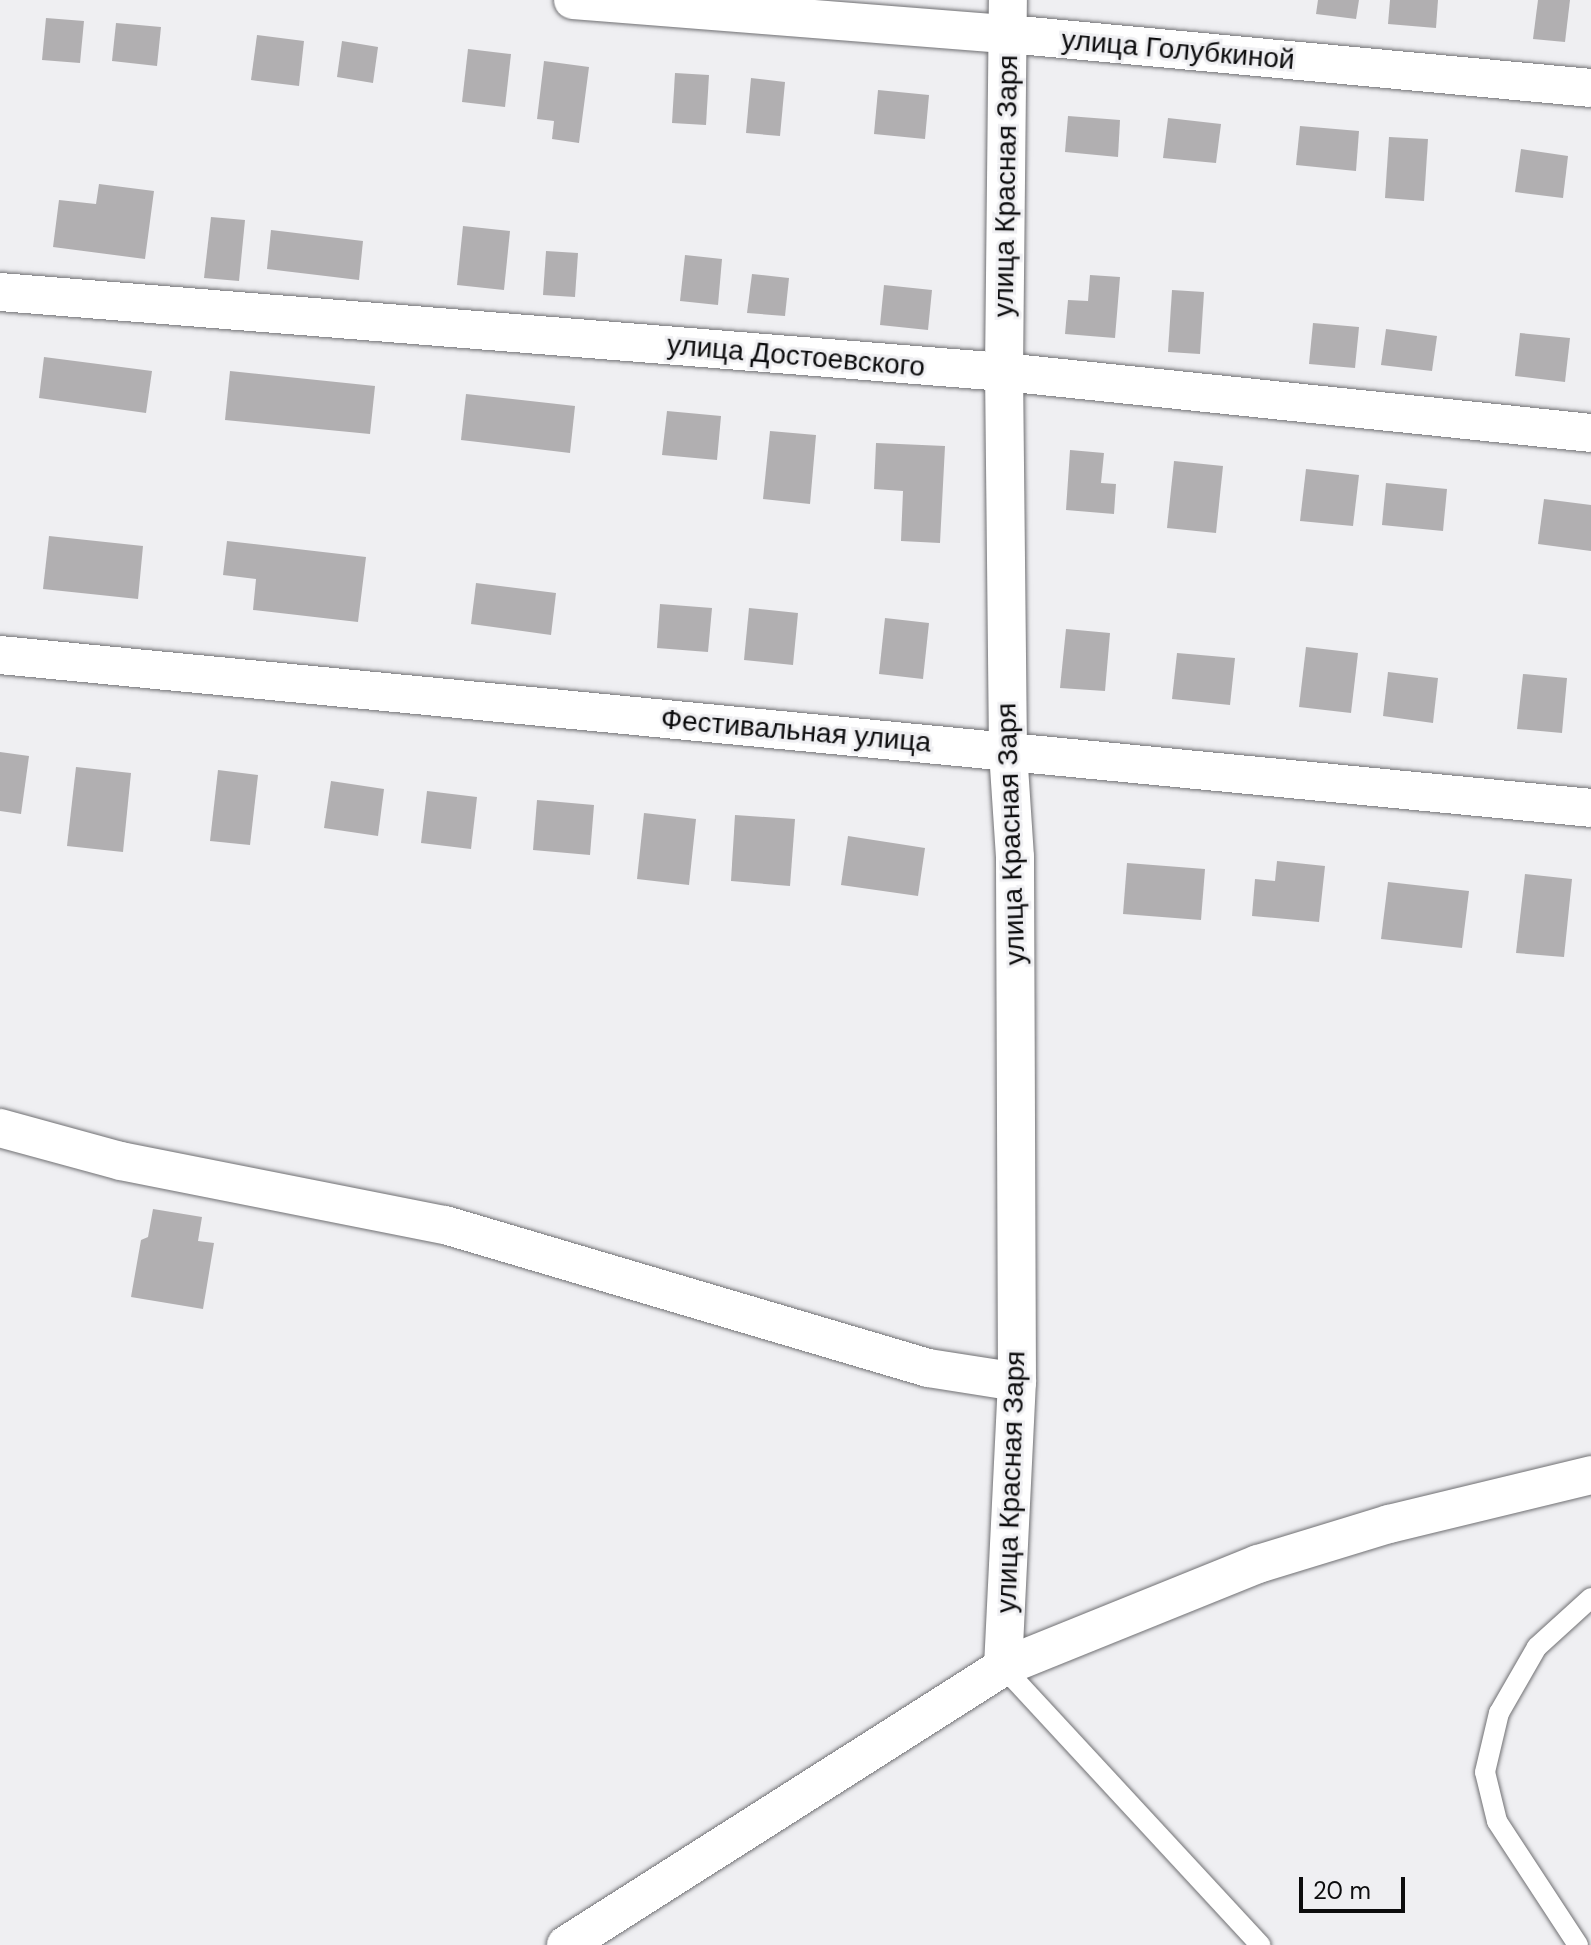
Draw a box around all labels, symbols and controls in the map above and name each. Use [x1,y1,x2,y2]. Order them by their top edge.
street label: улица Голубкиной [1060,23,1296,77]
street label: улица Красная Заря [987,55,1025,317]
street label: улица Достоевского [666,328,926,384]
street label: Фестивальная улица [660,702,932,760]
street label: улица Красная Заря [990,702,1032,966]
street label: улица Красная Заря [990,1350,1032,1614]
scale bar [1303,1861,1409,1911]
text: 20 m [1313,1875,1371,1906]

